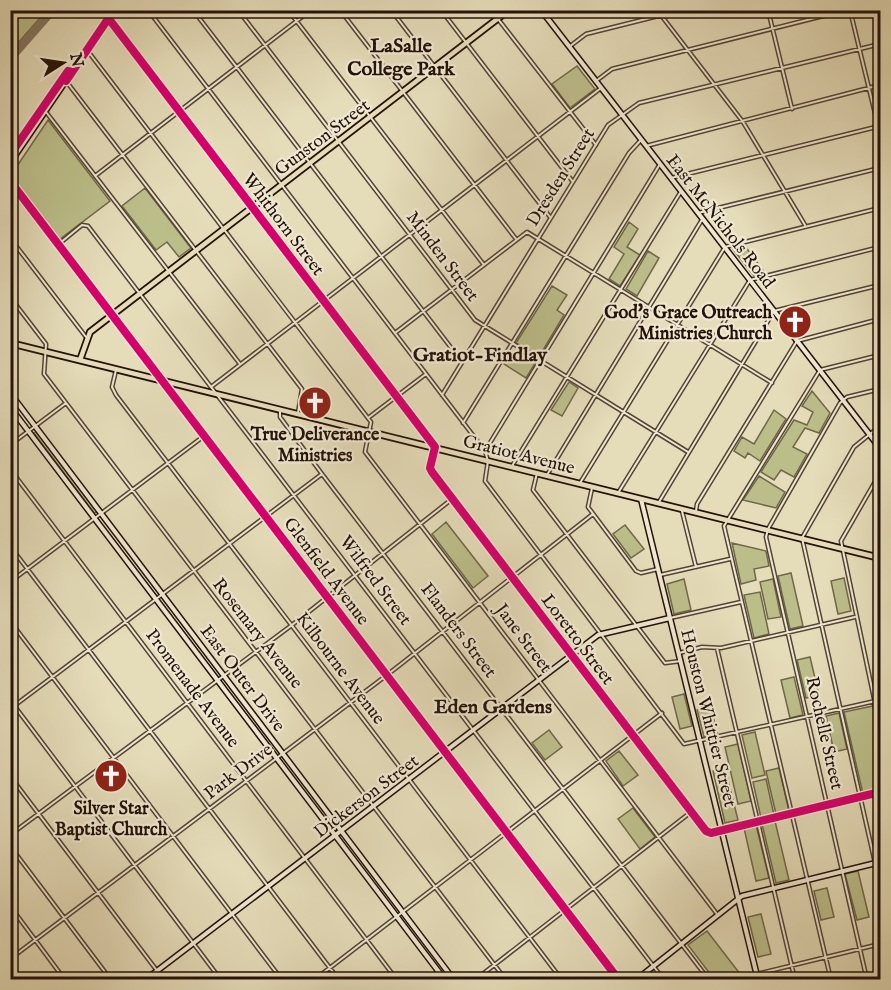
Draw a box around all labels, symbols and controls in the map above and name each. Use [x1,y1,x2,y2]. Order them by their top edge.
north arrow [33,33,93,93]
district label: LaSalle College Park [347,34,456,82]
text: N [64,50,87,69]
street label: Gunston Street [271,95,375,182]
street label: Dresden Street [522,124,601,231]
street label: East McNichols Road [660,150,780,294]
street label: Whithorn Street [237,169,329,281]
street label: Minden Street [400,207,483,307]
place label: God's Grace Outreach Ministries Church [604,302,772,346]
church icon: God's Grace Outreach Ministries Church [777,304,813,340]
district label: Gratiot-Findlay [413,343,548,368]
church icon: True Deliverance Ministries [297,385,333,421]
place label: True Deliverance Ministries [250,424,380,468]
street label: Gratiot Avenue [460,430,577,480]
street label: Glenfield Avenue [278,513,374,630]
street label: Wilfred Street [334,531,416,630]
street label: Rosemary Avenue [207,574,307,694]
street label: Flanders Street [415,579,501,683]
street label: Loretto Street [535,590,619,690]
street label: Jane Street [488,598,556,678]
street label: Kilbourne Avenue [290,608,390,730]
street label: East Outer Drive [194,621,289,737]
street label: Promenade Avenue [140,625,244,753]
street label: Houston Whittier Street [674,627,741,810]
street label: Rochelle Street [799,674,848,792]
district label: Eden Gardens [434,695,552,720]
street label: Park Drive [200,739,278,805]
street label: Dickerson Street [310,750,424,844]
church icon: Silver Star Baptist Church [93,758,129,794]
place label: Silver Star Baptist Church [55,798,168,842]

